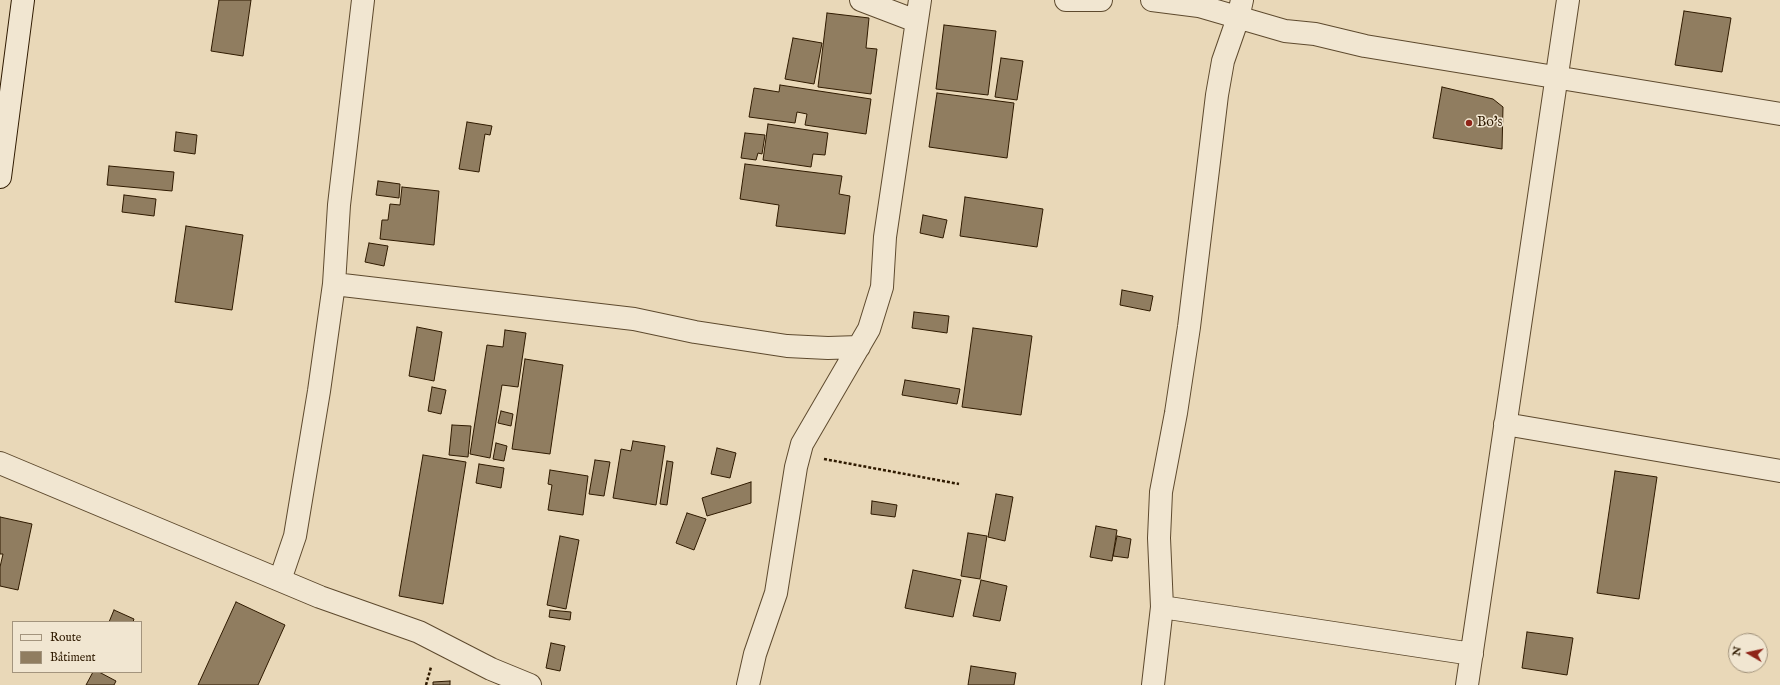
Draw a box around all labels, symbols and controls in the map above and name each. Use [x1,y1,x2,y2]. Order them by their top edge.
place label: Bo's [1477,115,1502,131]
marker: Bo's [1464,118,1474,128]
legend [12,621,142,673]
text: Route [50,630,81,645]
north arrow [1728,633,1768,673]
text: N [1729,645,1745,657]
text: Bâtiment [50,650,96,665]

